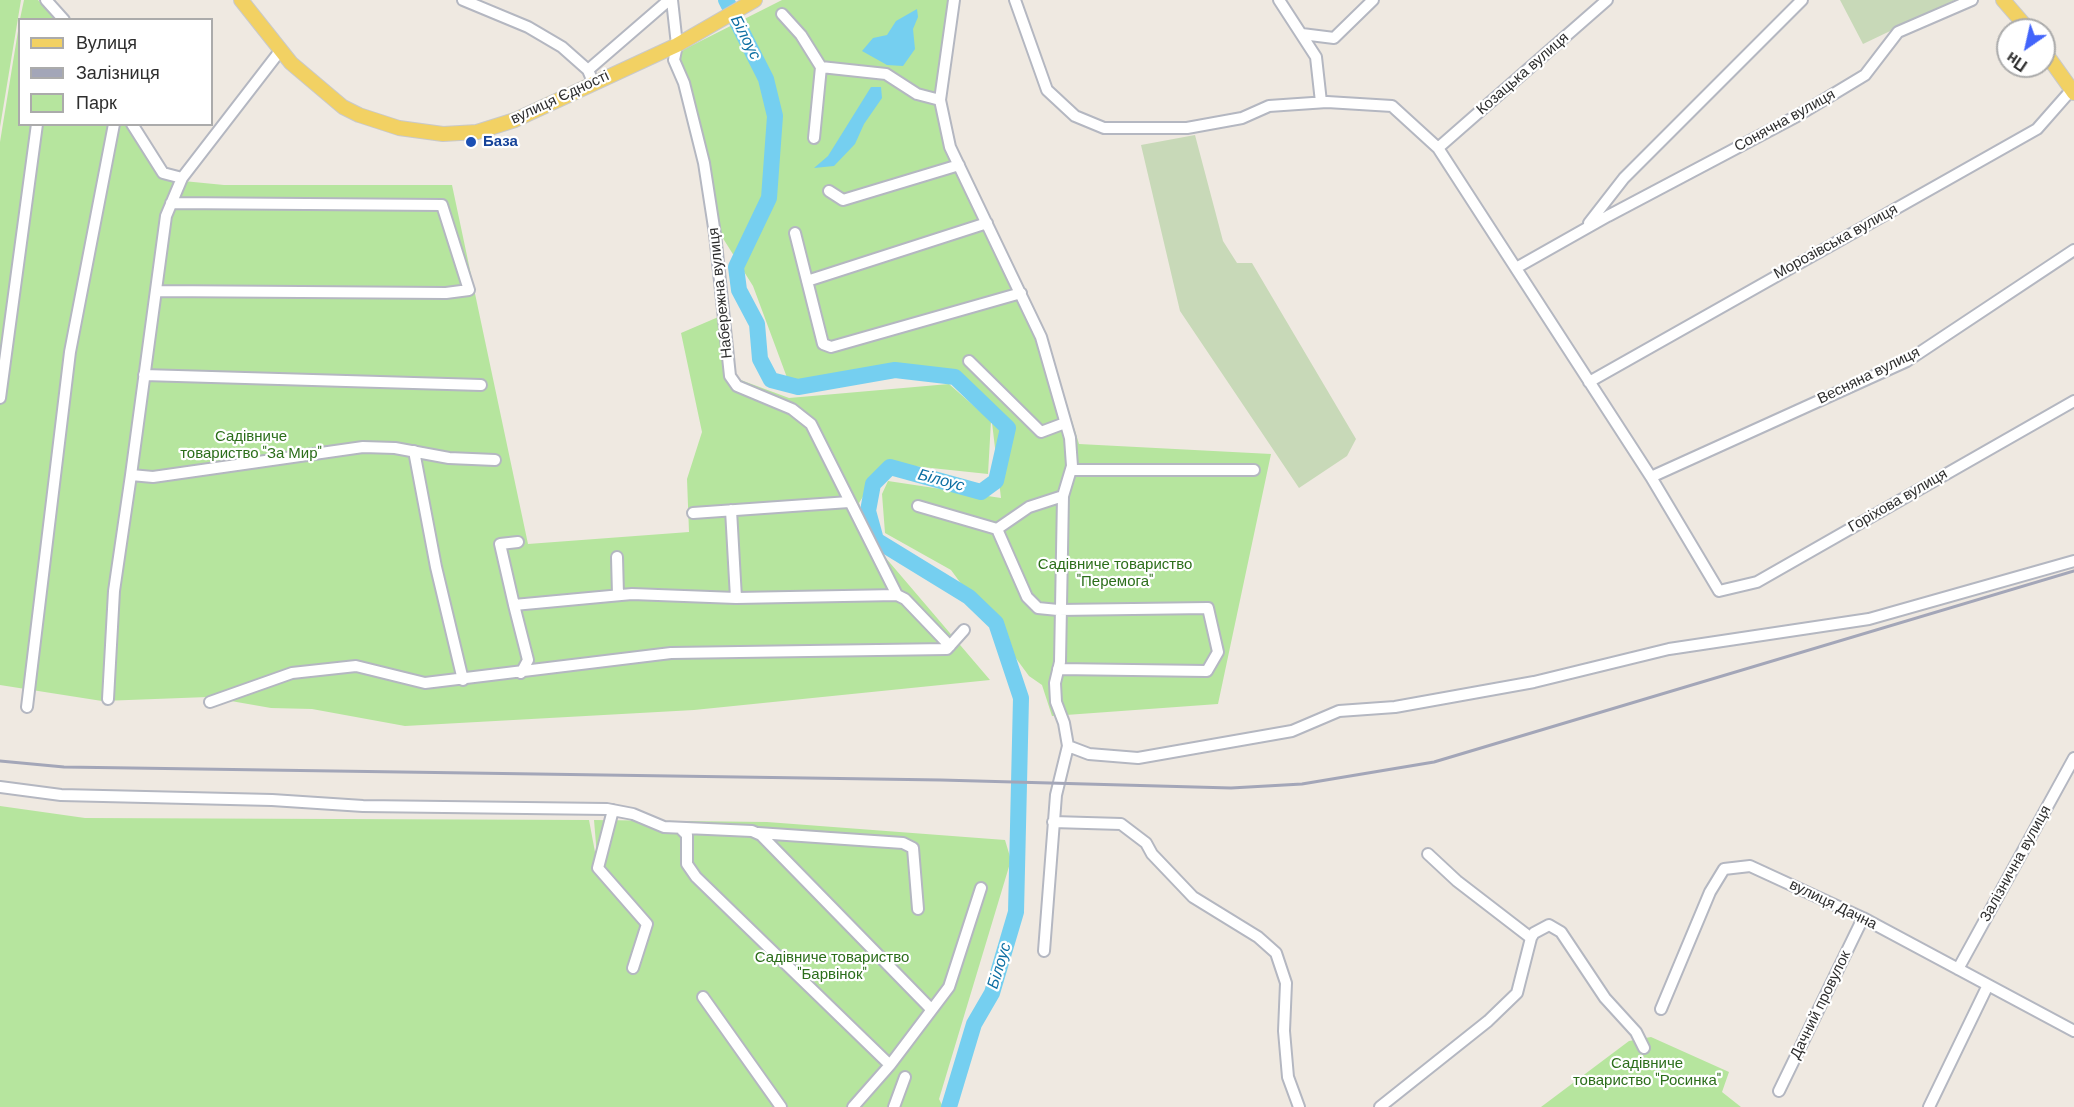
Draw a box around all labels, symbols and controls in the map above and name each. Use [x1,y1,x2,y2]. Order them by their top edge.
water label: Білоус [726,13,764,63]
legend [18,18,213,126]
north arrow [1996,18,2056,78]
street label: Козацька вулиця [1473,29,1573,119]
text: Вулиця [76,31,137,55]
text: Пн [2002,47,2031,76]
text: Залізниця [76,61,160,85]
street label: вулиця Єдності [508,67,612,129]
street label: Сонячна вулиця [1731,86,1839,156]
text: Парк [76,91,117,115]
place label: База [483,133,518,151]
marker: База [464,135,478,149]
street label: Морозівська вулиця [1771,201,1901,283]
street label: Набережна вулиця [705,227,737,359]
street label: Весняна вулиця [1815,343,1923,409]
park label: Садівниче товариство "За Мир" [180,428,322,463]
street label: Горіхова вулиця [1845,465,1951,537]
water label: Білоус [916,466,966,496]
park label: Садівниче товариство "Перемога" [1038,556,1192,591]
street label: Залізнична вулиця [1977,803,2055,925]
street label: вулиця Дачна [1786,876,1880,934]
water label: Білоус [984,941,1016,991]
street label: Дачний провулок [1787,948,1855,1062]
park label: Садівниче товариство "Барвінок" [755,949,909,984]
park label: Садівниче товариство "Росинка" [1573,1055,1721,1090]

